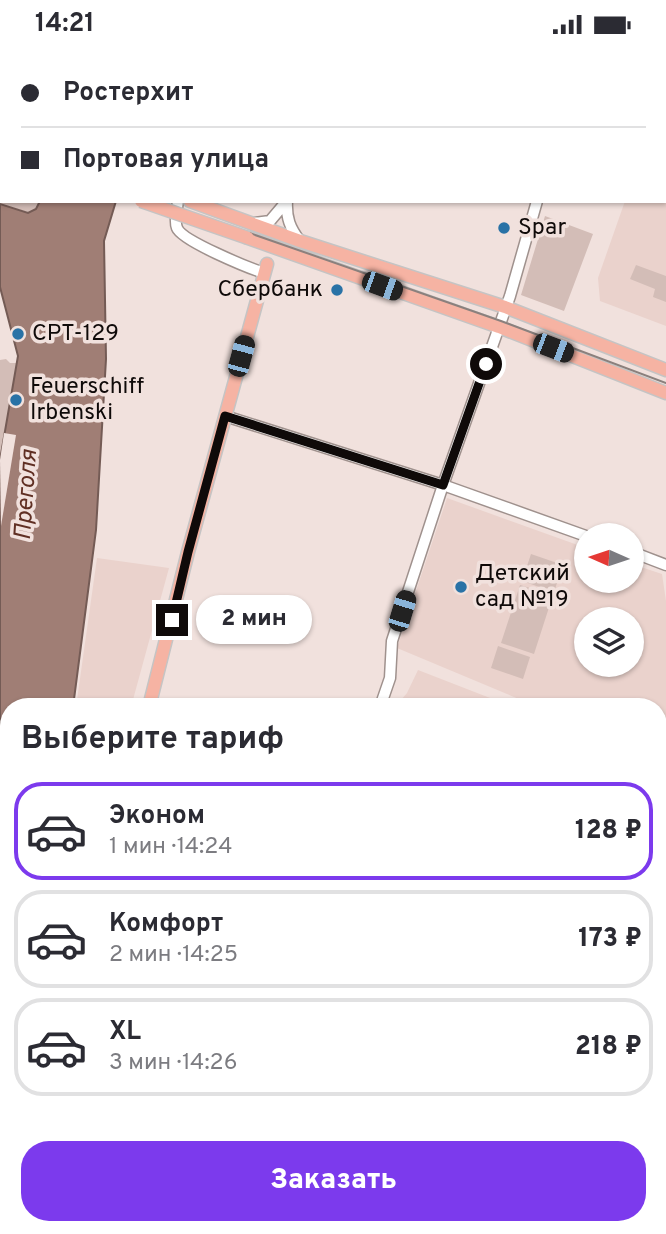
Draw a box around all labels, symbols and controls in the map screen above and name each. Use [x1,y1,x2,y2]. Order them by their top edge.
text: 14:21 [35,8,95,41]
text: Ростерхит [63,77,193,110]
text: Портовая улица [63,144,269,177]
place label: Spar [518,214,566,243]
marker: Spar [496,220,512,236]
car [359,269,406,303]
place label: Сбербанк [218,276,323,305]
marker: Сбербанк [329,282,345,298]
place label: СРТ-129 [32,320,119,349]
marker: СРТ-129 [10,326,26,342]
car [530,331,577,365]
car [226,333,257,379]
route start [470,348,502,380]
place label: Feuerschiff Irbenski [30,373,144,428]
marker: Feuerschiff Irbenski [8,392,24,408]
water label: Преголя [9,448,45,541]
north arrow [574,523,644,593]
map controls [574,523,644,677]
place label: Детский сад №19 [475,560,570,615]
marker: Детский сад №19 [453,579,469,595]
car [386,588,419,634]
callout: 2 мин [196,595,312,645]
route end [156,604,188,636]
text: 2 мин [221,605,287,634]
button: layers [574,607,644,677]
text: Выберите тариф [21,720,284,760]
icon: car [25,800,88,863]
text: Эконом [109,800,205,833]
text: 128 ₽ [575,815,642,848]
text: 1 мин · 14:24 [109,833,232,862]
icon: car [25,908,88,971]
text: Комфорт [109,908,223,941]
text: 173 ₽ [578,923,642,956]
text: 2 мин · 14:25 [109,941,238,970]
icon: car [25,1016,88,1079]
text: XL [109,1016,141,1049]
text: 218 ₽ [575,1031,642,1064]
text: 3 мин · 14:26 [109,1049,237,1078]
button: Заказать [21,1141,646,1221]

